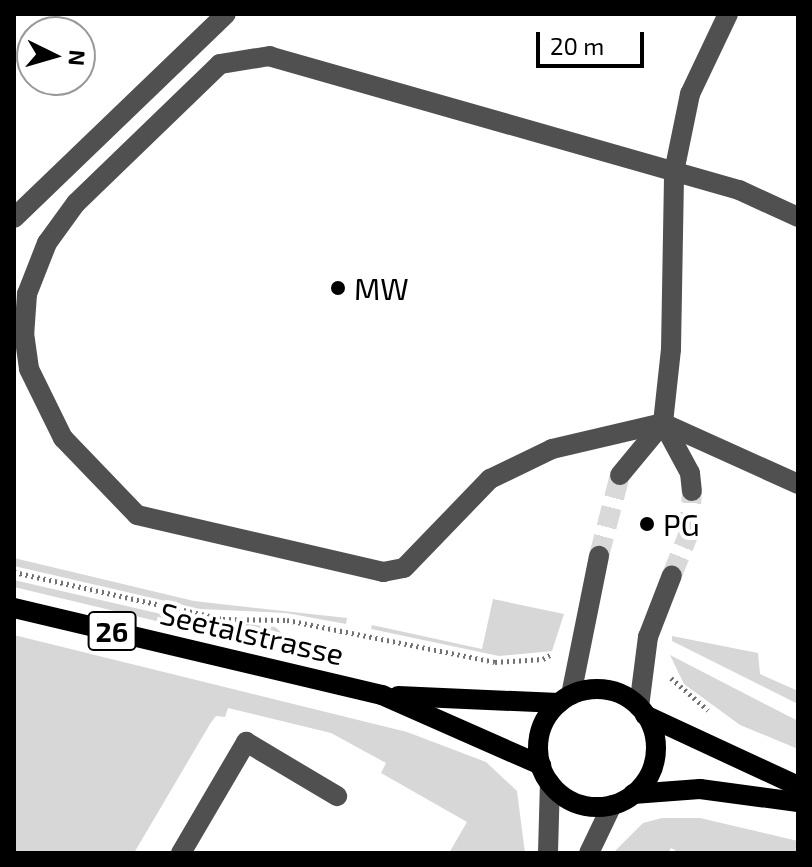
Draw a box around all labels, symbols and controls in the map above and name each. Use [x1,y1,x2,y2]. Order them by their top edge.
north arrow [16,16,96,96]
scale bar [540,16,648,66]
text: 20 m [550,31,604,60]
text: N [64,49,92,67]
place label: MW [354,270,409,306]
marker: MW [329,279,347,297]
place label: PG [663,506,700,542]
marker: PG [638,515,656,533]
street label: Seetalstrasse [157,594,347,672]
road number: 26 [86,607,138,655]

